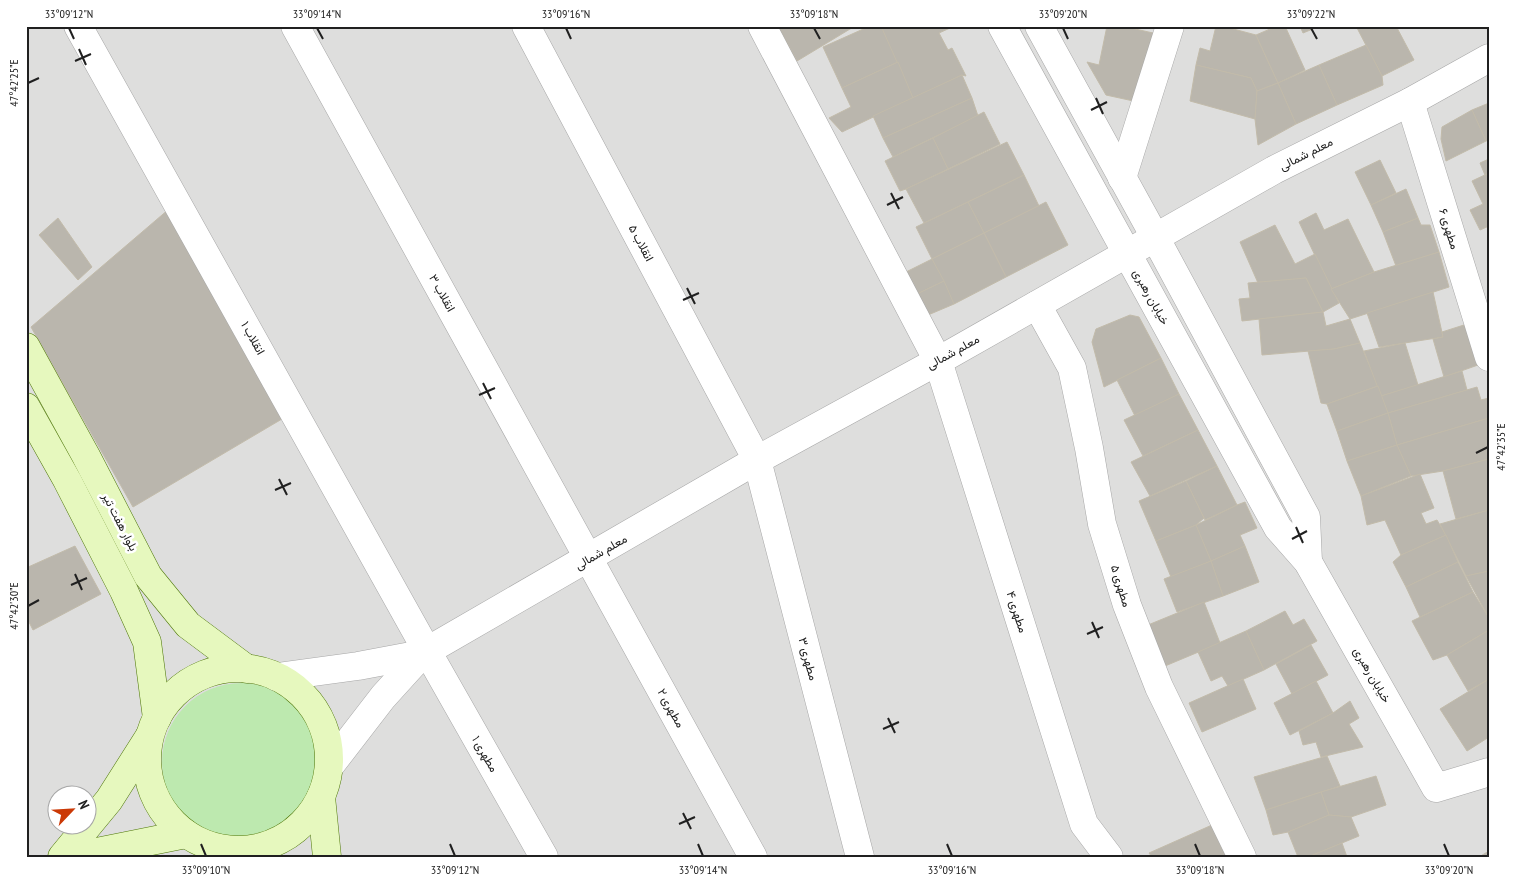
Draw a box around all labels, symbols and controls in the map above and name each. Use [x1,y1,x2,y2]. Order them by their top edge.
text: 33°09'12"N [45,6,93,21]
text: 33°09'14"N [293,6,341,21]
text: 33°09'16"N [542,6,590,21]
text: 33°09'18"N [790,6,838,21]
text: 33°09'20"N [1039,6,1087,21]
text: 33°09'22"N [1287,6,1335,21]
text: 47°42'25"E [6,59,21,107]
street label: معلم شمالی [1277,134,1335,174]
street label: مطهری ۶ [1435,207,1463,251]
street label: انقلاب ۵ [626,222,657,264]
street label: خیابان رهبری [1129,266,1173,328]
street label: انقلاب ۳ [426,271,459,314]
street label: انقلاب ۱ [238,318,269,357]
street label: معلم شمالی [924,331,982,373]
text: 47°42'35"E [1493,423,1508,471]
street label: بلوار هفت تیر [98,489,141,554]
street label: معلم شمالی [572,531,630,573]
street label: مطهری ۵ [1107,563,1135,609]
text: 47°42'30"E [6,582,21,630]
street label: مطهری ۴ [1003,589,1031,635]
street label: مطهری ۳ [795,636,821,682]
street label: خیابان رهبری [1350,644,1394,706]
street label: مطهری ۲ [654,686,688,730]
street label: مطهری ۱ [468,733,502,775]
north arrow [48,786,98,836]
text: N [74,797,94,812]
text: 33°09'10"N [182,862,230,877]
text: 33°09'12"N [431,862,479,877]
text: 33°09'14"N [679,862,727,877]
text: 33°09'16"N [928,862,976,877]
text: 33°09'18"N [1176,862,1224,877]
text: 33°09'20"N [1425,862,1473,877]

